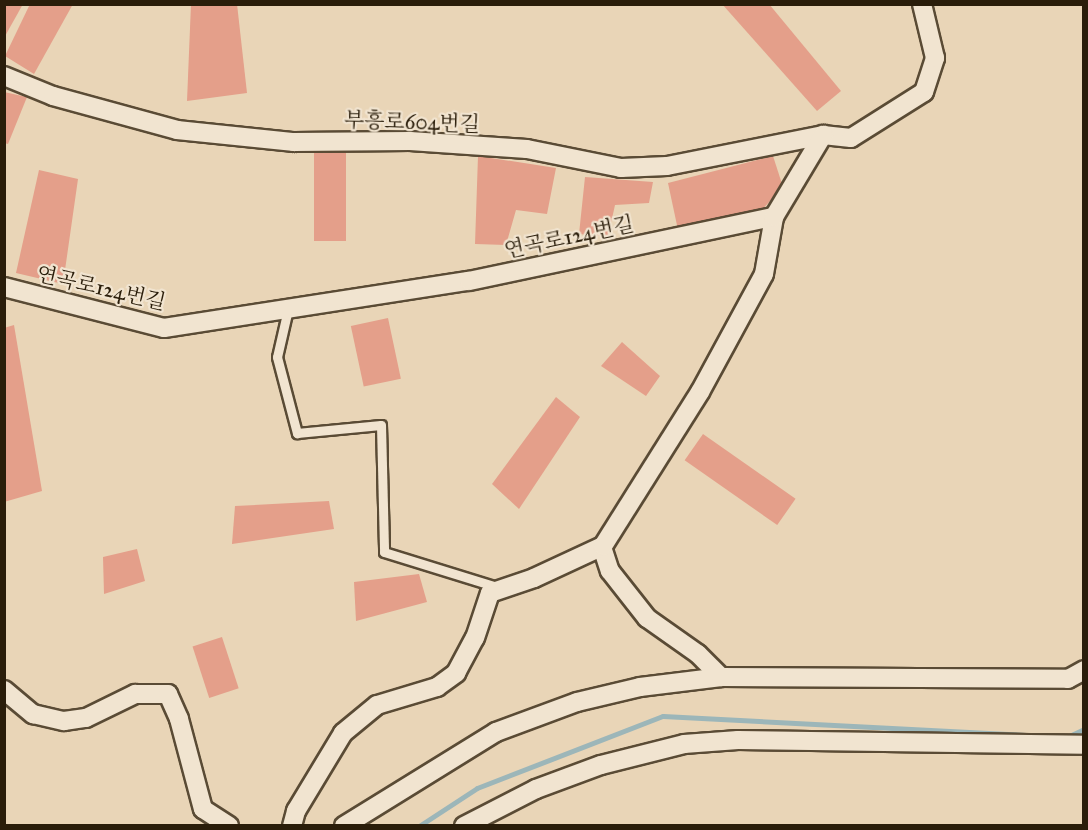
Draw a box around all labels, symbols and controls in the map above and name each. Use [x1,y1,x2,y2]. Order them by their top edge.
street label: 부흥로604번길 [344,107,480,137]
street label: 연곡로124번길 [502,211,636,263]
street label: 연곡로124번길 [34,261,168,315]

